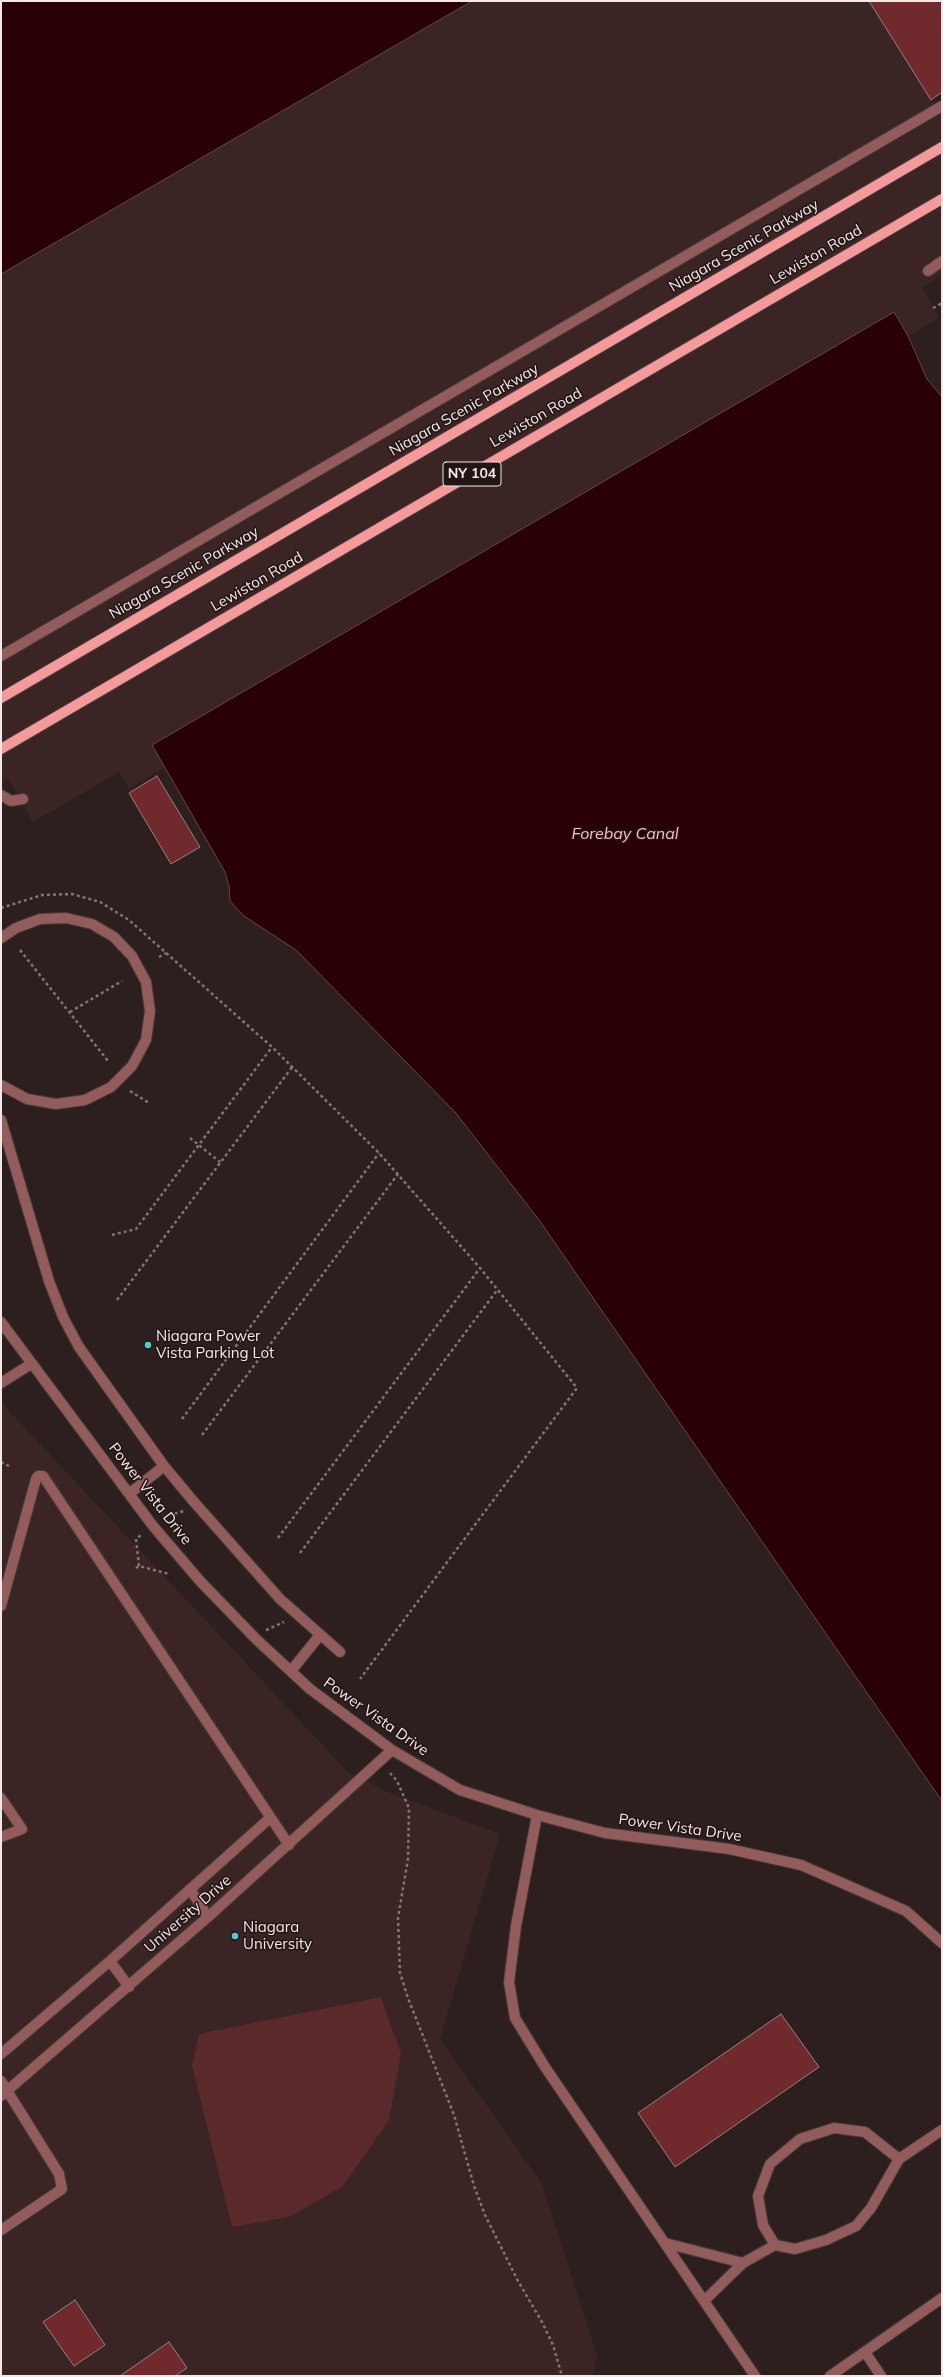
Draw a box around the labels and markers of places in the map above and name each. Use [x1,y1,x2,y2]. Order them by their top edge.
place label: Niagara Power Vista Parking Lot [156,1327,274,1362]
marker: Niagara Power Vista Parking Lot [143,1340,153,1350]
place label: Niagara University [243,1918,312,1953]
marker: Niagara University [230,1931,240,1941]

